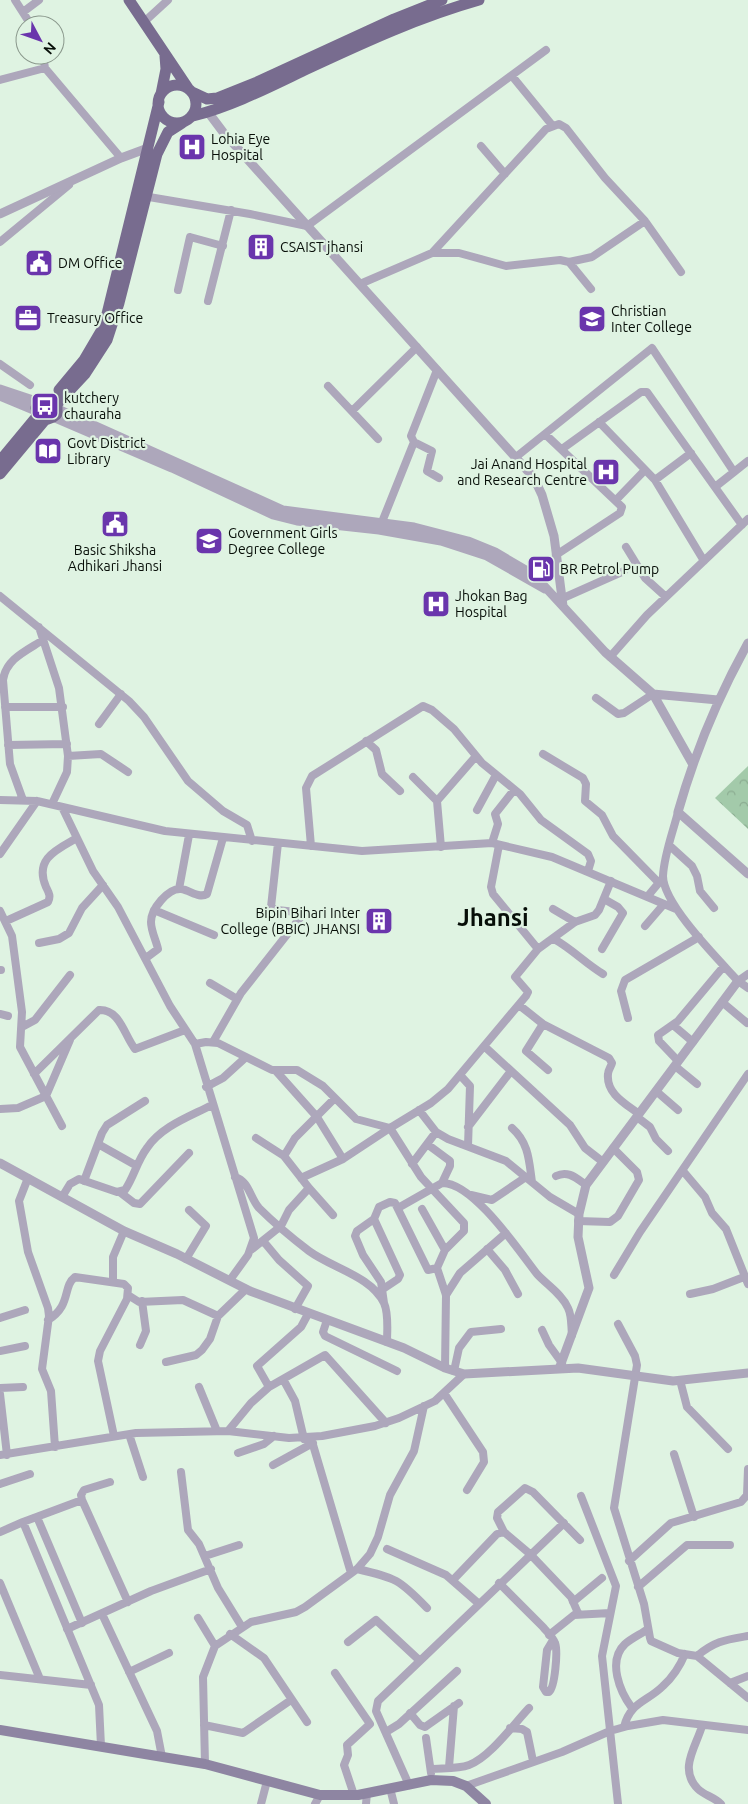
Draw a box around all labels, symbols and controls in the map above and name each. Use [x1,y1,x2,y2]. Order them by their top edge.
north arrow [15,15,65,65]
text: N [40,39,59,58]
place label: Lohia Eye Hospital [211,131,270,163]
hospital icon: Lohia Eye Hospital [177,132,207,162]
building icon: CSAIST jhansi [246,232,276,262]
place label: CSAIST jhansi [280,239,363,255]
public building icon: DM Office [24,248,54,278]
place label: DM Office [58,255,122,271]
office icon: Treasury Office [13,303,43,333]
place label: Christian Inter College [611,303,692,335]
school or university icon: Christian Inter College [577,304,607,334]
place label: Treasury Office [47,310,143,326]
place label: kutchery chauraha [64,390,121,422]
bus stop icon: kutchery chauraha [30,391,60,421]
place label: Govt District Library [67,435,146,467]
library icon: Govt District Library [33,436,63,466]
place label: Jai Anand Hospital and Research Centre [457,456,587,488]
hospital icon: Jai Anand Hospital and Research Centre [591,457,621,487]
public building icon: Basic Shiksha Adhikari Jhansi [100,509,130,539]
place label: Government Girls Degree College [228,525,338,557]
school or university icon: Government Girls Degree College [194,526,224,556]
place label: Basic Shiksha Adhikari Jhansi [68,542,162,574]
fuel station icon: BR Petrol Pump [526,554,556,584]
place label: BR Petrol Pump [560,561,659,577]
place label: Jhokan Bag Hospital [455,588,528,620]
hospital icon: Jhokan Bag Hospital [421,589,451,619]
district label: Jhansi [457,904,529,931]
place label: Bipin Bihari Inter College (BBIC) JHANSI [221,905,361,937]
building icon: Bipin Bihari Inter College (BBIC) JHANSI [364,906,394,936]

